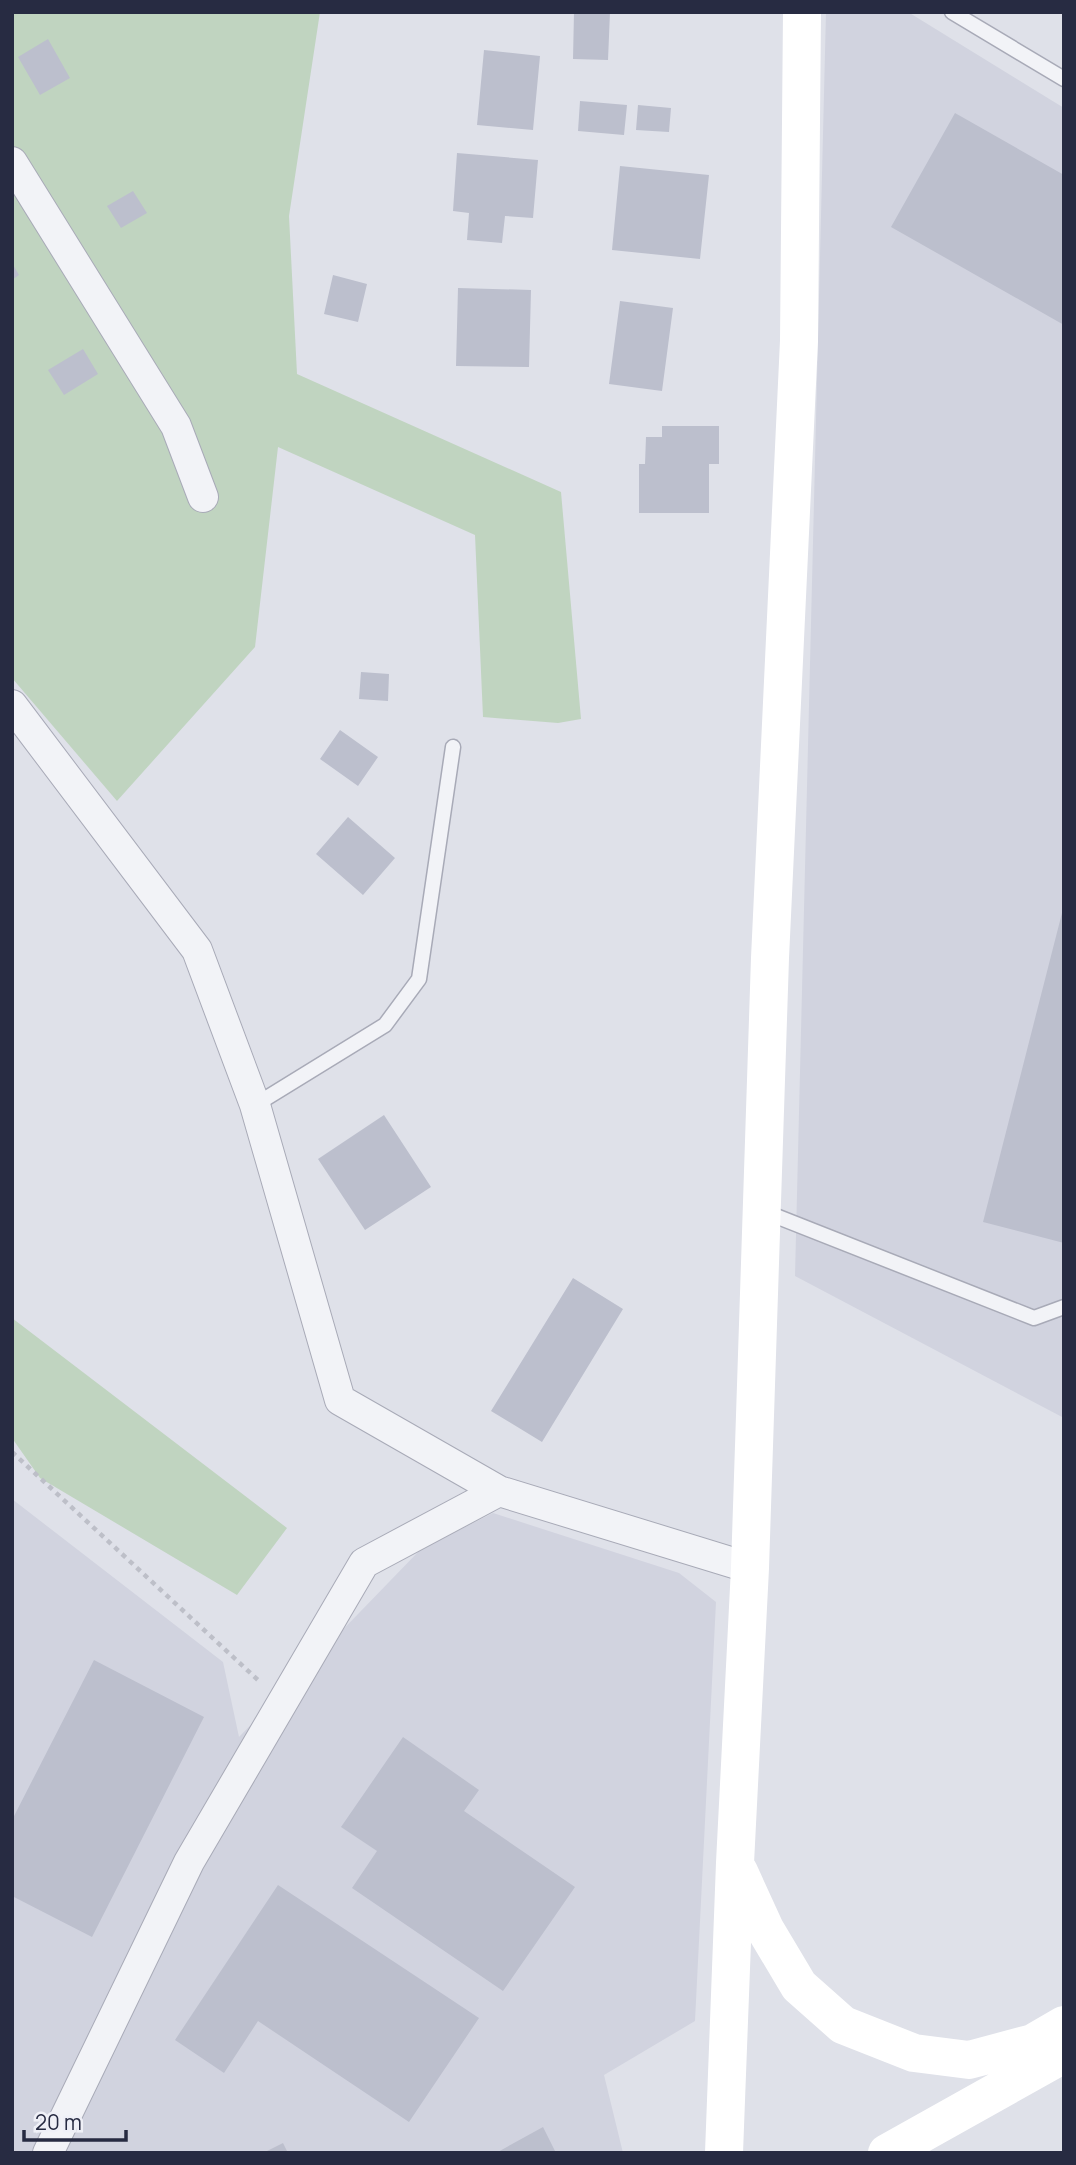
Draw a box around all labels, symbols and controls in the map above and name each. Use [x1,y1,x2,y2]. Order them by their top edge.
scale bar [24,2098,126,2142]
text: 20 m [35,2108,82,2136]

